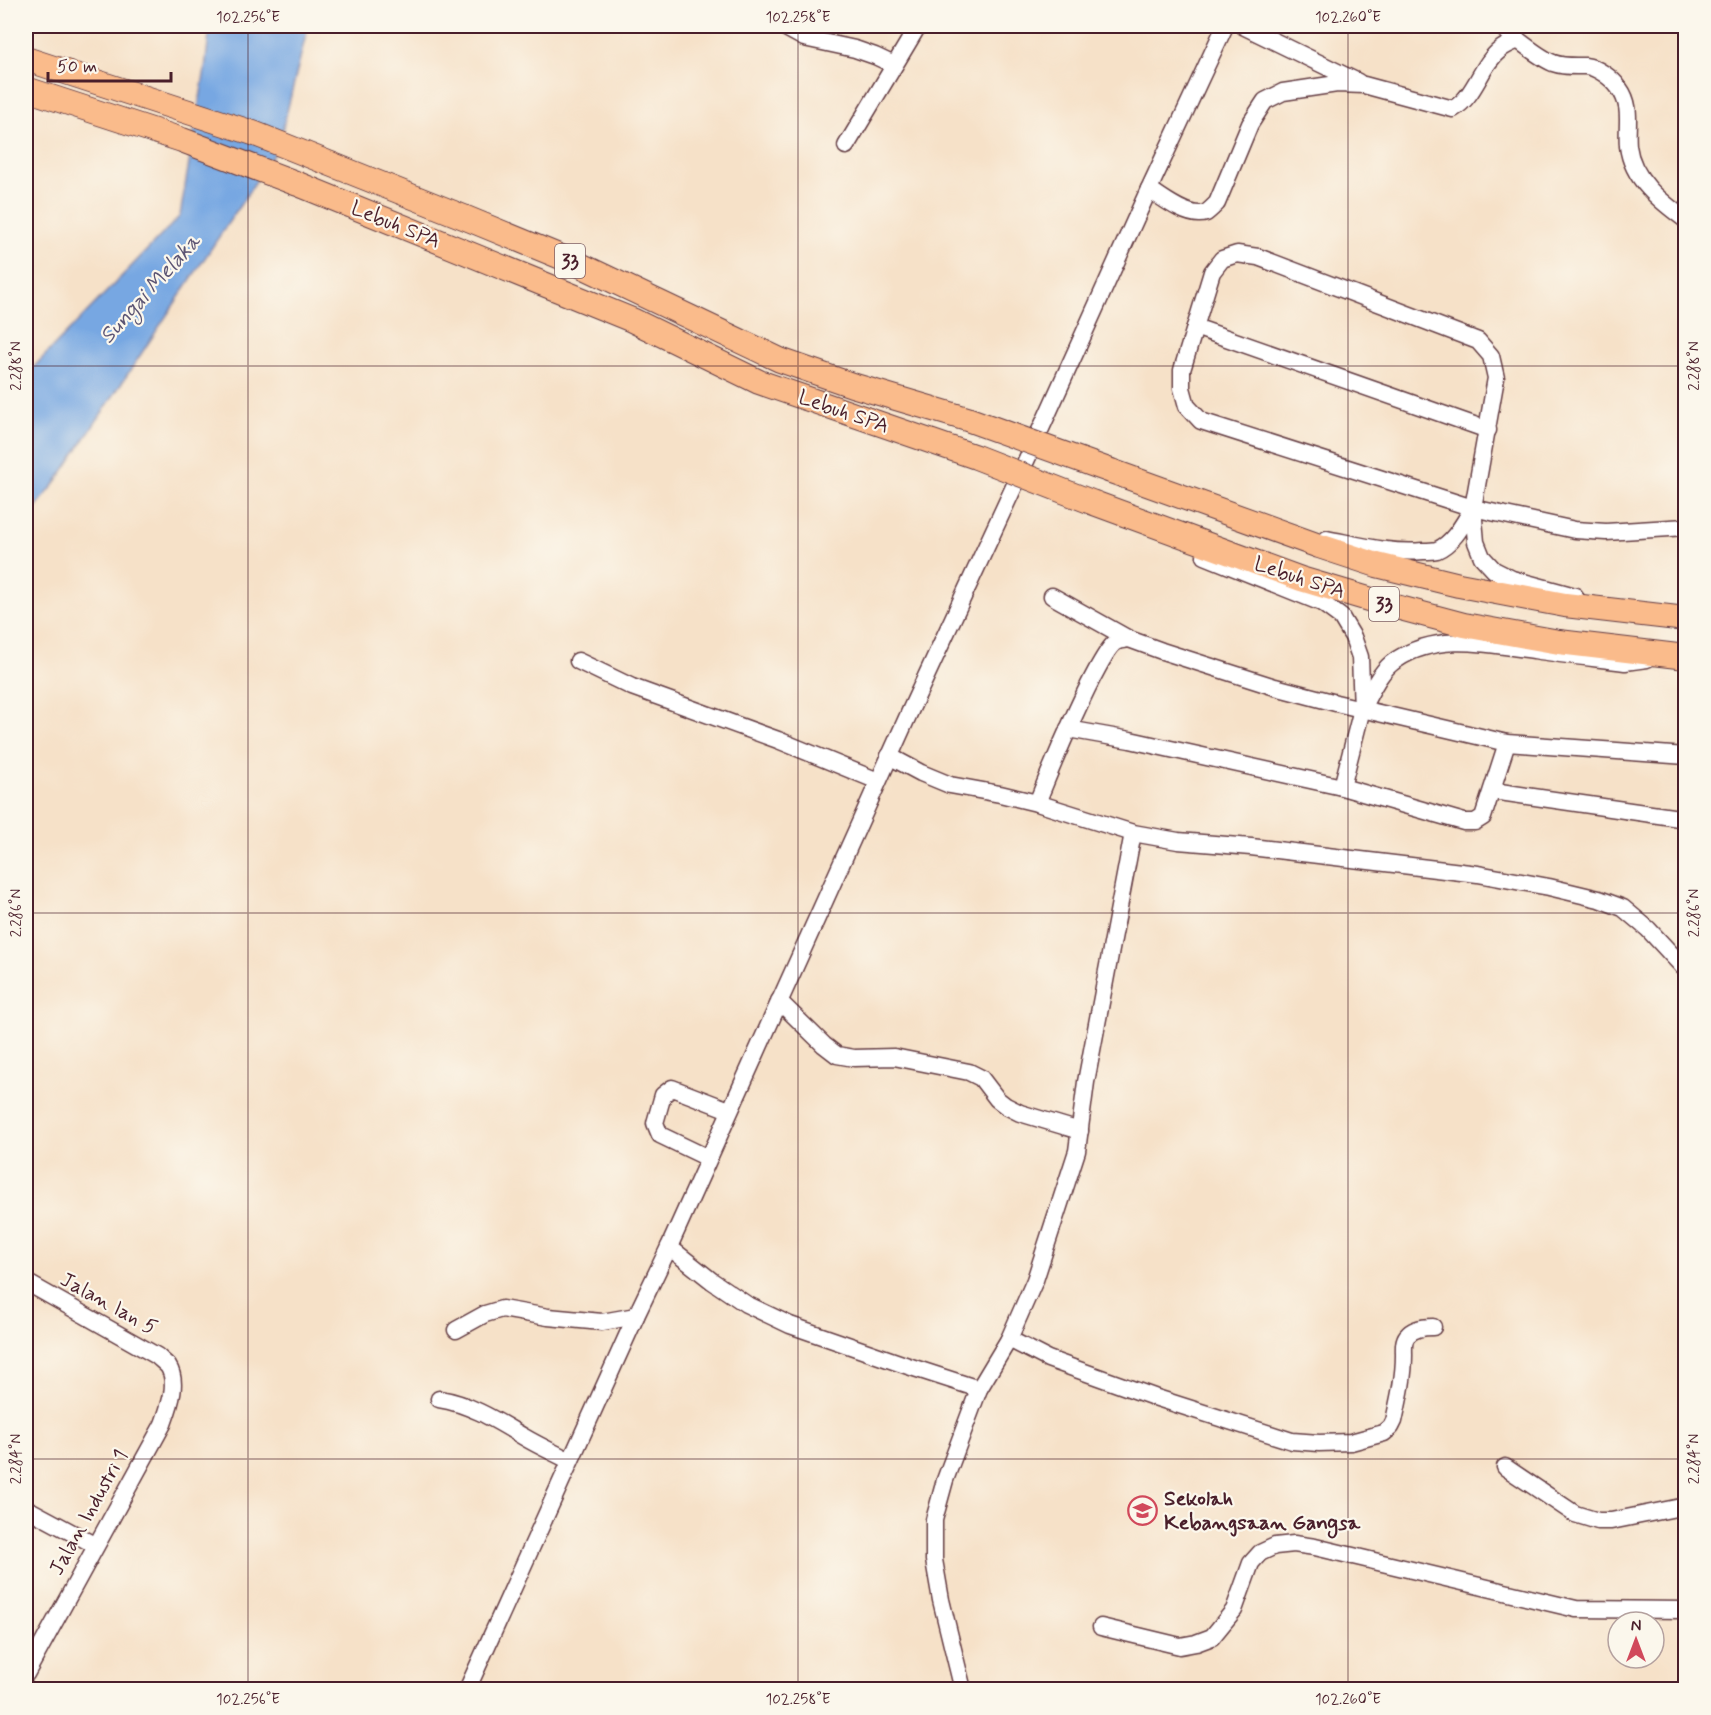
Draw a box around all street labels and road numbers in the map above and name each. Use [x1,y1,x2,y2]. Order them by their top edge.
street label: Lebuh SPA [347,194,445,256]
road number: 33 [555,244,585,278]
street label: Lebuh SPA [795,383,893,441]
street label: Lebuh SPA [1251,550,1349,606]
road number: 33 [1369,587,1399,621]
street label: Jalan Ian 5 [55,1266,162,1342]
street label: Jalan Industri 1 [43,1445,135,1580]

